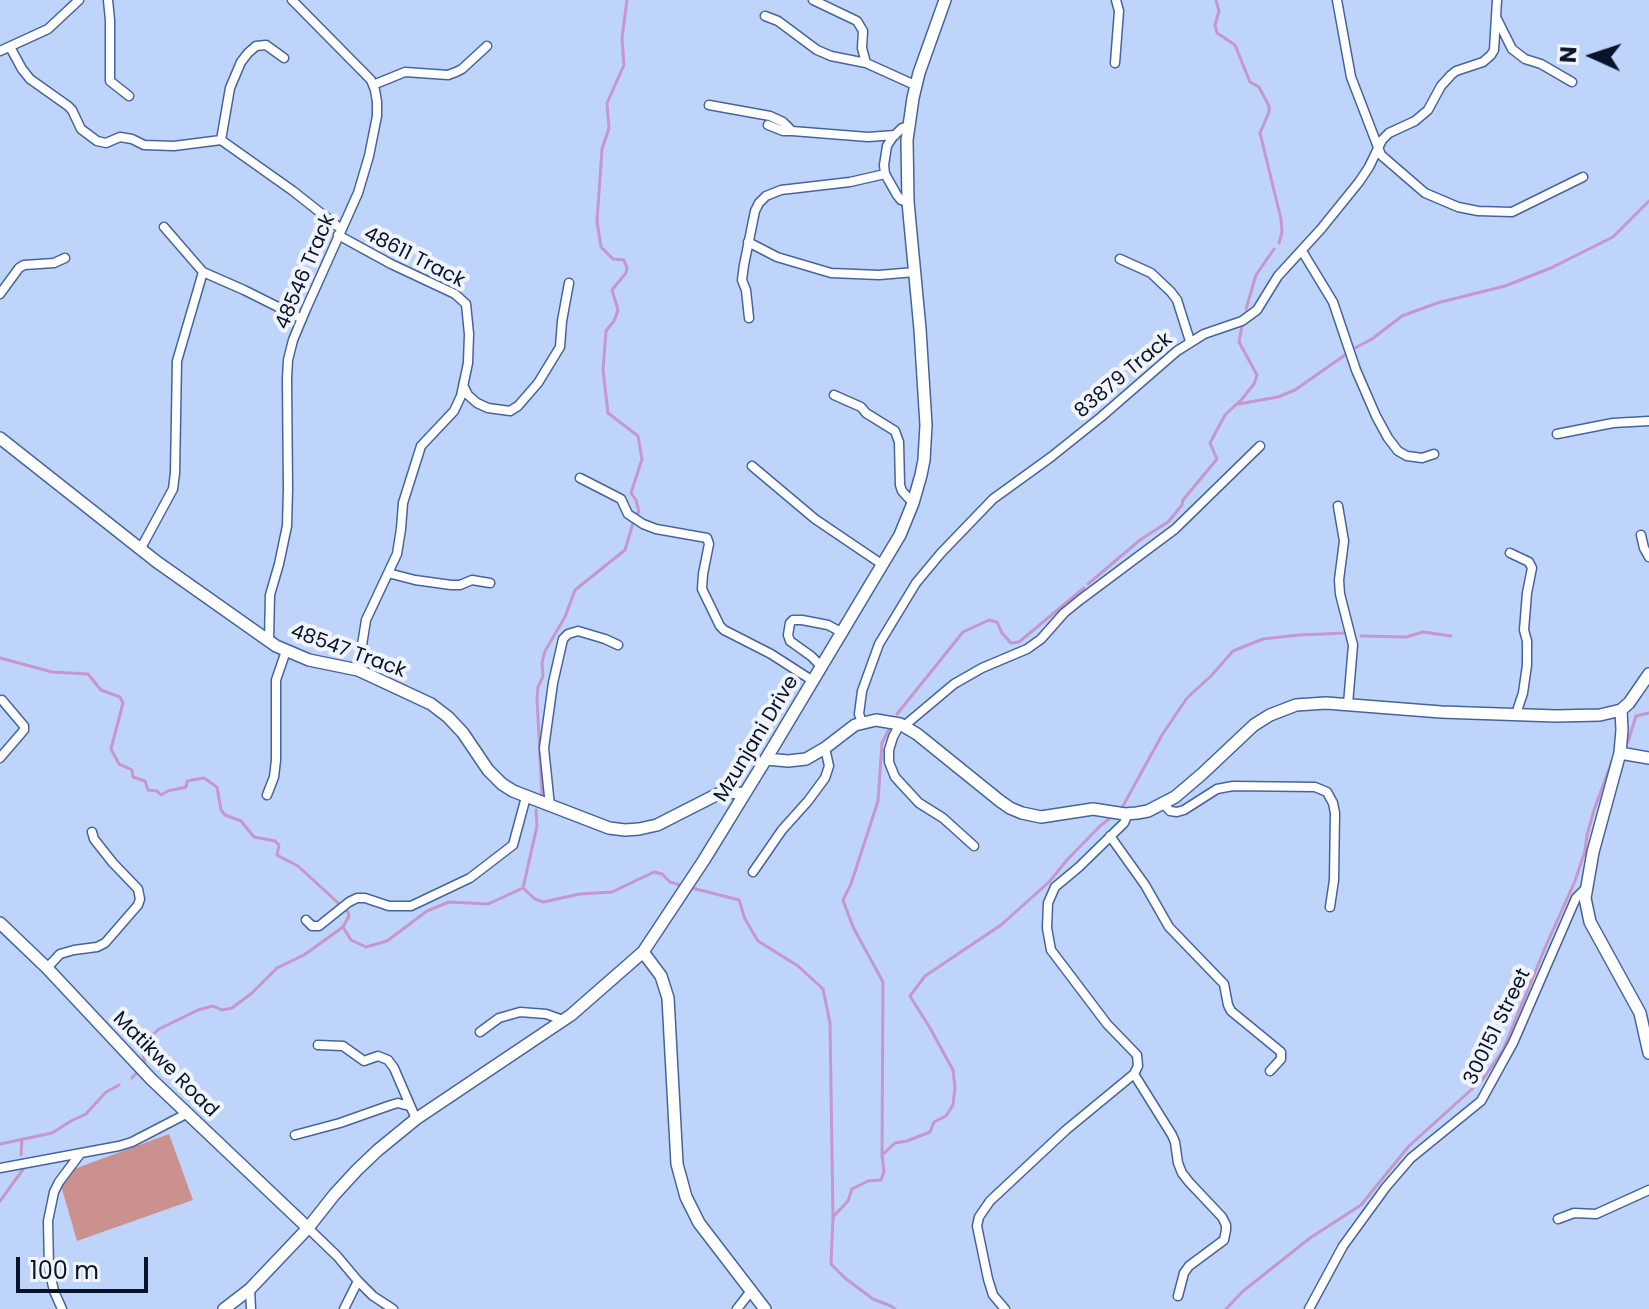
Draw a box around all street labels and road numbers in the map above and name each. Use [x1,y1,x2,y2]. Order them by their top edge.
street label: 48546 Track [271,211,341,333]
street label: 48611 Track [359,222,469,294]
street label: 83879 Track [1070,328,1178,424]
street label: 48547 Track [287,620,409,684]
street label: Mzunjani Drive [710,671,804,807]
street label: 300151 Street [1460,965,1536,1089]
street label: Matikwe Road [107,1007,223,1123]

